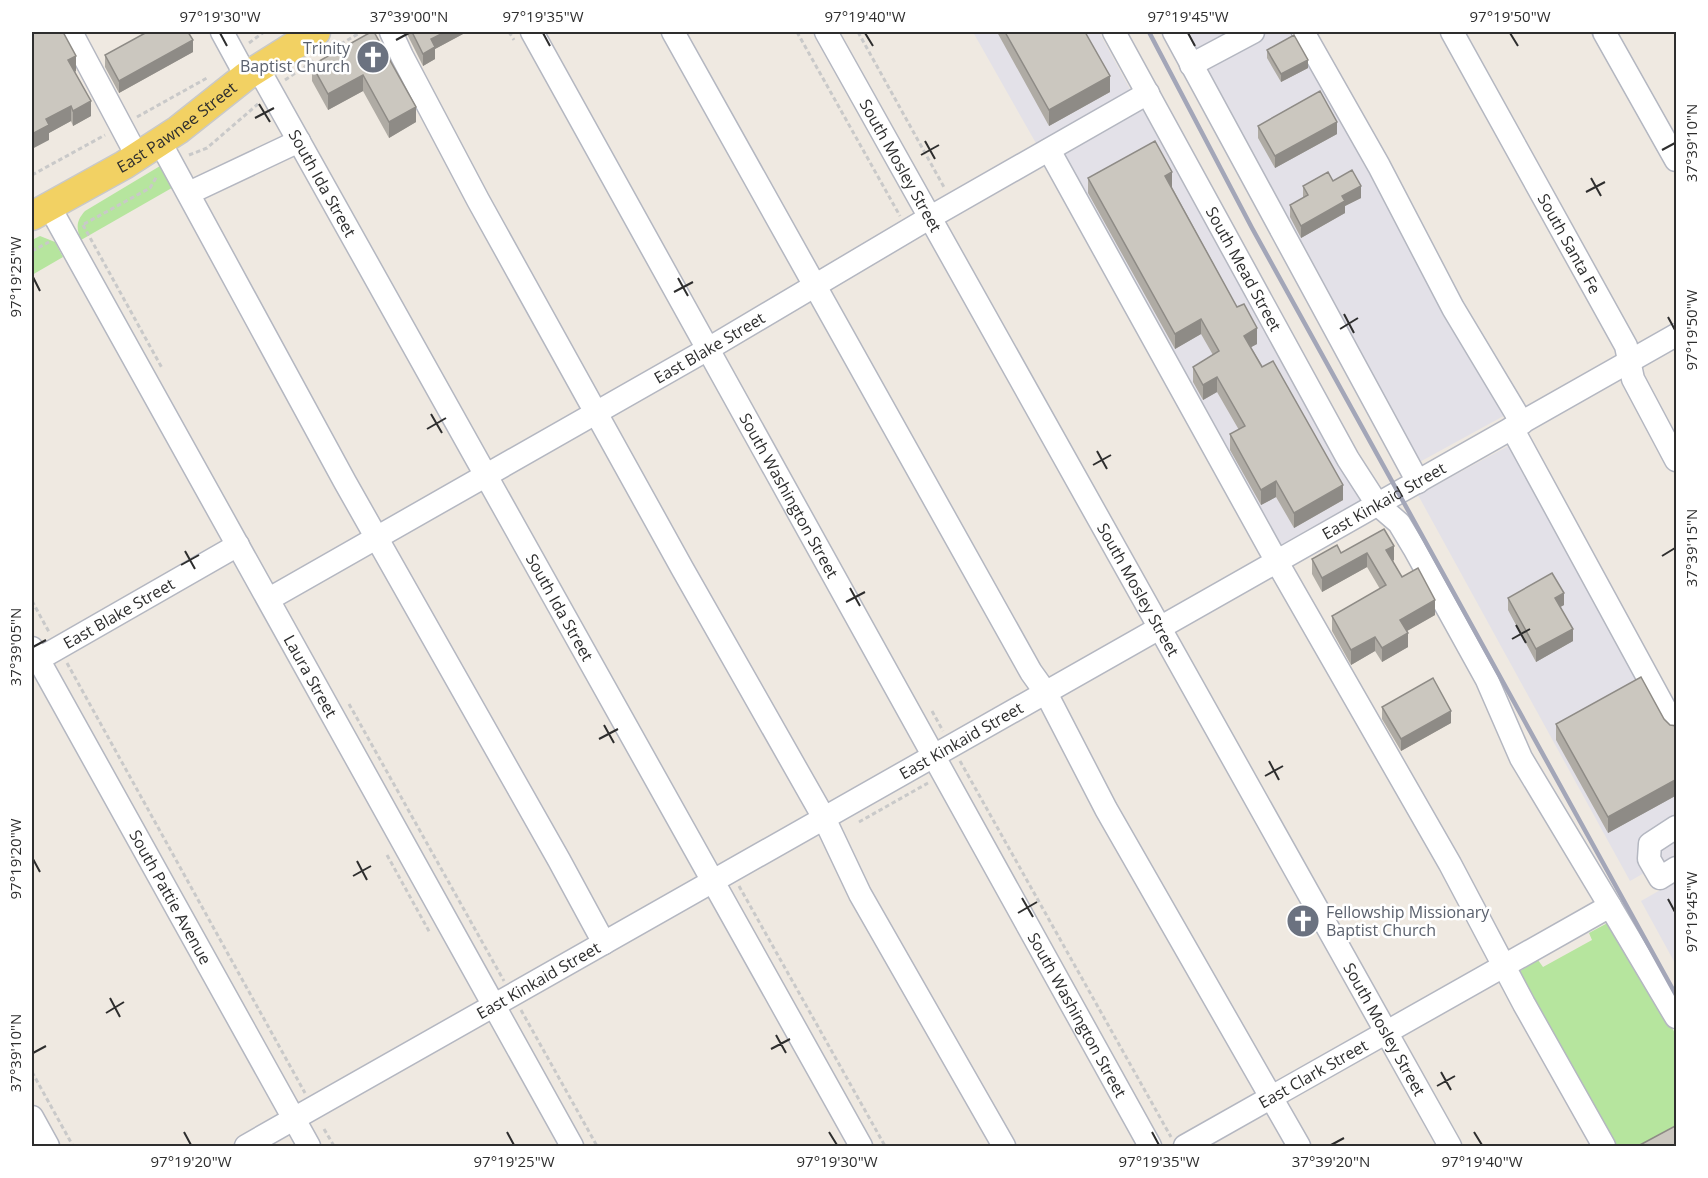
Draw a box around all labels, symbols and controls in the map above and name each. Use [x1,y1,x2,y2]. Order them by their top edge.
text: 97°19'30"W [180,6,261,26]
text: 37°39'00"N [370,6,448,26]
text: 97°19'35"W [503,6,584,26]
text: 97°19'40"W [825,6,906,26]
text: 97°19'45"W [1148,6,1229,26]
text: 97°19'50"W [1470,6,1551,26]
place label: Trinity Baptist Church [240,37,351,77]
church icon: Trinity Baptist Church [355,39,391,75]
street label: East Pawnee Street [113,77,241,178]
street label: South Mosley Street [855,95,947,236]
text: 37°39'10"N [1681,104,1701,182]
street label: South Ida Street [284,126,361,241]
street label: South Santa Fe [1533,190,1606,298]
street label: South Mead Street [1201,203,1287,335]
text: 97°19'25"W [5,236,25,318]
text: 97°19'50"W [1681,289,1701,371]
street label: East Blake Street [650,307,769,389]
street label: South Washington Street [734,409,844,582]
street label: East Kinkaid Street [1318,457,1450,545]
text: 37°39'15"N [1681,509,1701,587]
street label: South Mosley Street [1092,519,1185,660]
street label: South Ida Street [521,550,599,665]
street label: East Blake Street [59,573,179,654]
text: 37°39'05"N [5,608,25,686]
street label: Laura Street [279,631,343,722]
street label: East Kinkaid Street [895,697,1027,784]
text: 97°19'20"W [5,818,25,900]
street label: South Pattie Avenue [124,826,217,968]
text: 97°19'45"W [1681,871,1701,953]
place label: Fellowship Missionary Baptist Church [1326,901,1490,941]
church icon: Fellowship Missionary Baptist Church [1285,903,1321,939]
street label: South Washington Street [1023,928,1132,1102]
street label: East Kinkaid Street [472,936,604,1024]
street label: South Mosley Street [1338,959,1431,1100]
text: 37°39'10"N [5,1014,25,1092]
street label: East Clark Street [1254,1034,1372,1113]
text: 97°19'20"W [151,1151,232,1171]
text: 97°19'25"W [474,1151,555,1171]
text: 97°19'30"W [797,1151,878,1171]
text: 97°19'35"W [1119,1151,1200,1171]
text: 37°39'20"N [1292,1151,1370,1171]
text: 97°19'40"W [1442,1151,1523,1171]

